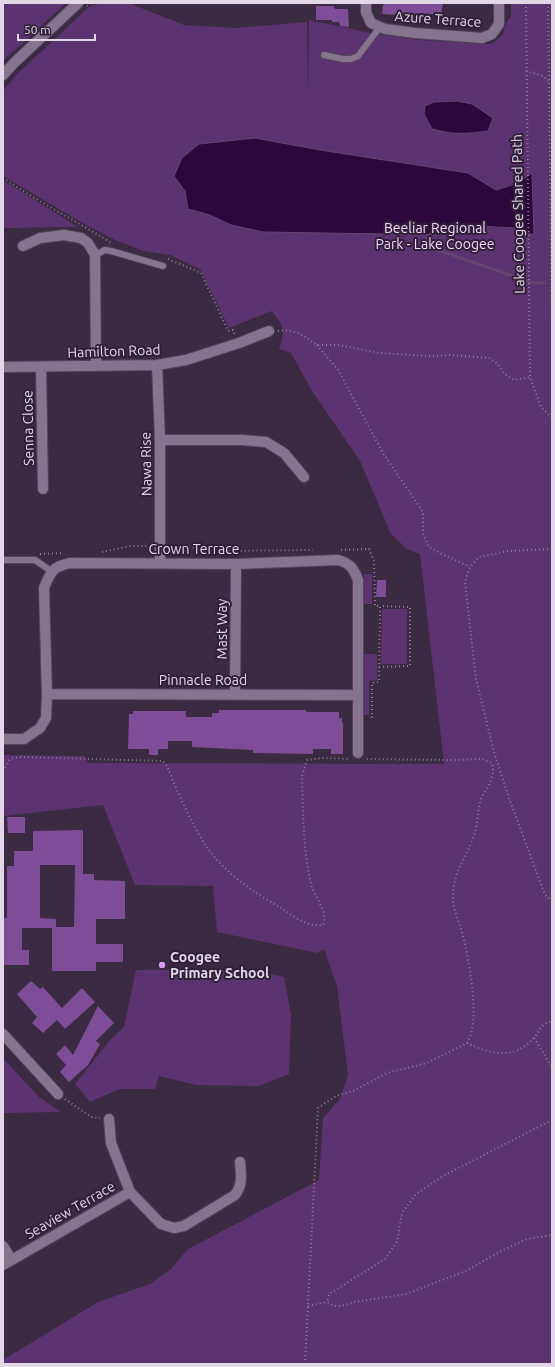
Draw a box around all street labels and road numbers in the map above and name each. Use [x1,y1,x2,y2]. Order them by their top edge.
street label: Azure Terrace [394,8,482,30]
street label: Lake Coogee Shared Path [509,134,527,294]
street label: Hamilton Road [67,341,161,361]
street label: Senna Close [19,390,37,466]
street label: Nawa Rise [137,432,155,496]
street label: Crown Terrace [149,541,239,557]
street label: Mast Way [214,598,230,659]
street label: Pinnacle Road [159,672,247,688]
street label: Seaview Terrace [22,1178,118,1242]

